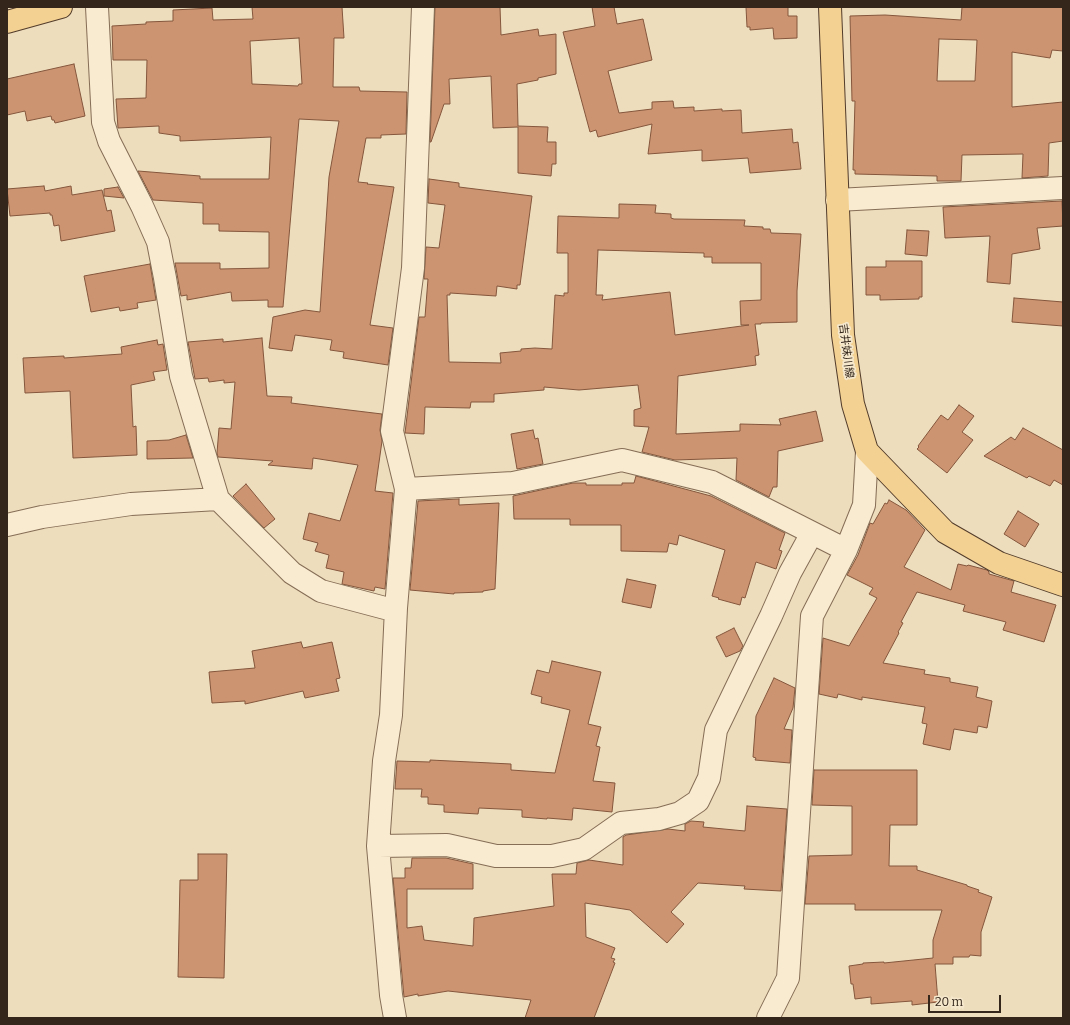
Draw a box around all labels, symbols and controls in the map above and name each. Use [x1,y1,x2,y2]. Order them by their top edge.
street label: 吉井妹川線 [836,323,856,379]
scale bar [930,987,1003,1013]
text: 20 m [935,995,963,1009]

